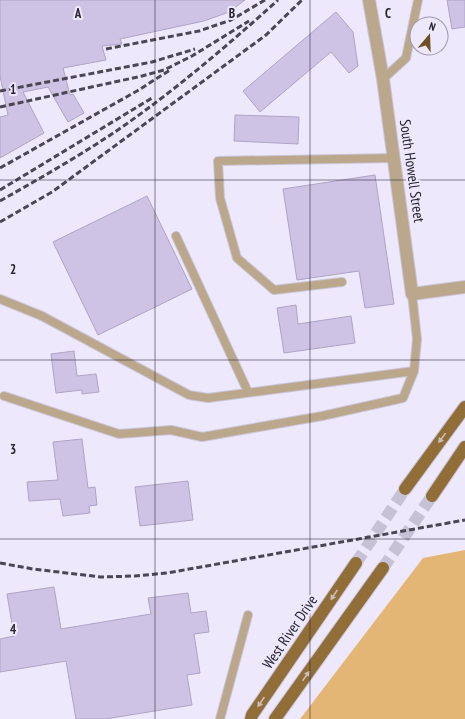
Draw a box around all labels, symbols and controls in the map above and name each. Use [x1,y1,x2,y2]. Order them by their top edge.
text: A [74,5,82,22]
text: B [229,5,235,22]
text: C [385,5,391,22]
north arrow [409,16,449,56]
text: N [427,19,437,34]
text: 1 [10,81,16,98]
street label: South Howell Street [396,118,429,224]
text: 2 [10,261,16,278]
one-way arrow [438,433,446,444]
text: 3 [10,441,16,458]
one-way arrow [330,590,338,600]
street label: West River Drive [258,591,321,672]
text: 4 [10,621,17,638]
one-way arrow [301,671,309,681]
one-way arrow [257,697,265,708]

